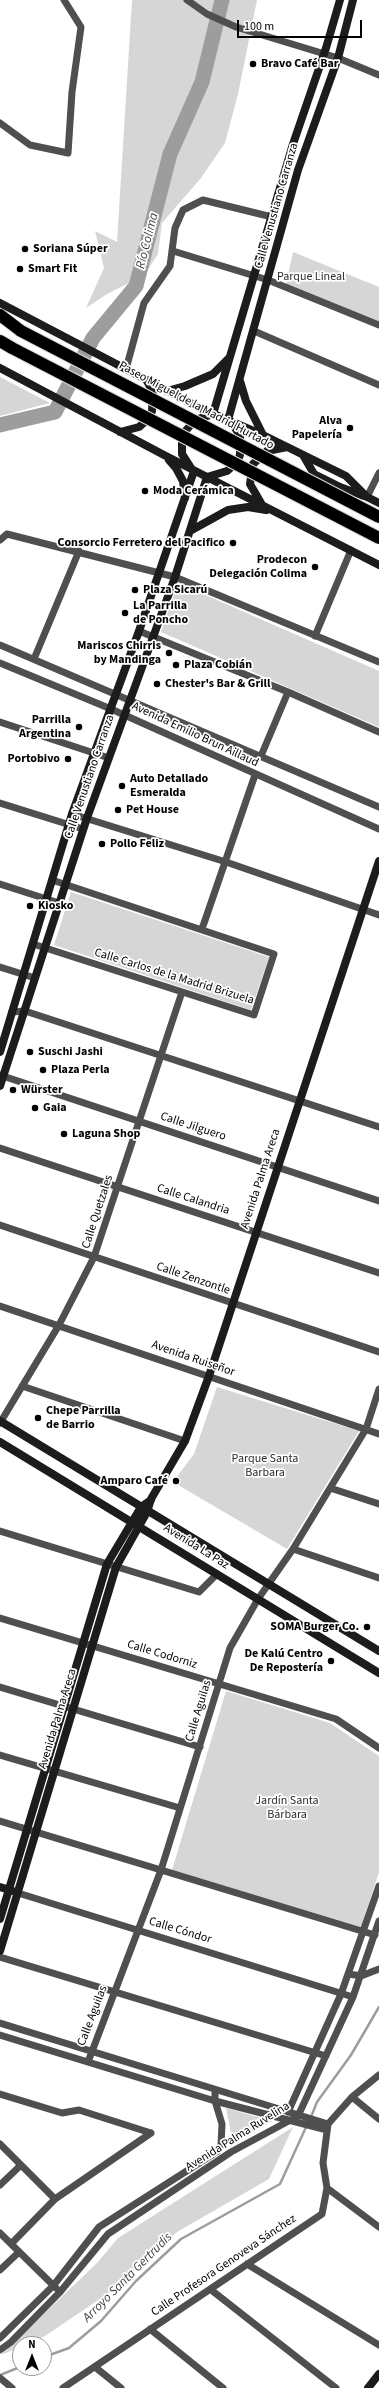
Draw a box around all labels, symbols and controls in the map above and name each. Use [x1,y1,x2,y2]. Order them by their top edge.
scale bar [239,12,364,38]
text: 100 m [244,18,274,35]
place label: Bravo Café Bar [261,57,339,71]
marker: Bravo Café Bar [248,59,258,69]
street label: Calle Venustiano Carranza [252,141,302,271]
water label: Río Colima [134,211,162,271]
place label: Soriana Súper [33,242,108,256]
marker: Soriana Súper [20,244,30,254]
place label: Smart Fit [28,262,77,276]
marker: Smart Fit [15,264,25,274]
park label: Parque Lineal [277,270,345,284]
street label: Paseo Miguel de la Madrid Hurtado [116,359,276,453]
place label: Alva Papelería [292,414,342,442]
marker: Alva Papelería [345,423,355,433]
place label: Moda Cerámica [153,484,234,498]
marker: Moda Cerámica [140,486,150,496]
place label: Consorcio Ferretero del Pacifico [57,536,225,550]
marker: Consorcio Ferretero del Pacifico [228,538,238,548]
place label: Prodecon Delegación Colima [209,553,307,581]
marker: Prodecon Delegación Colima [310,562,320,572]
place label: Plaza Sicarú [143,583,207,597]
marker: Plaza Sicarú [130,585,140,595]
place label: La Parrilla de Poncho [133,599,188,627]
marker: La Parrilla de Poncho [120,608,130,618]
place label: Mariscos Chirris by Mandinga [77,639,161,667]
marker: Mariscos Chirris by Mandinga [164,648,174,658]
place label: Plaza Cobián [184,658,252,672]
marker: Plaza Cobián [171,660,181,670]
place label: Chester's Bar & Grill [165,677,270,691]
marker: Chester's Bar & Grill [152,679,162,689]
street label: Avenida Emilio Brun Aillaud [129,699,261,771]
place label: Parrilla Argentina [19,713,71,741]
street label: Calle Venustiano Carranza [62,713,118,841]
marker: Parrilla Argentina [74,722,84,732]
place label: Portobivo [8,752,60,766]
marker: Portobivo [63,754,73,764]
place label: Auto Detallado Esmeralda [130,772,208,800]
marker: Auto Detallado Esmeralda [117,781,127,791]
place label: Pet House [126,803,179,817]
marker: Pet House [113,805,123,815]
place label: Pollo Feliz [110,837,164,851]
marker: Pollo Feliz [97,839,107,849]
place label: Kiosko [38,899,73,913]
marker: Kiosko [25,901,35,911]
street label: Calle Carlos de la Madrid Brizuela [92,946,256,1008]
place label: Suschi Jashi [38,1045,103,1059]
marker: Suschi Jashi [25,1047,35,1057]
place label: Plaza Perla [51,1063,110,1077]
marker: Plaza Perla [38,1065,48,1075]
place label: Würster [21,1083,63,1097]
marker: Würster [8,1085,18,1095]
place label: Gaia [43,1101,67,1115]
marker: Gaia [30,1103,40,1113]
street label: Calle Jilguero [158,1110,228,1144]
place label: Laguna Shop [72,1127,140,1141]
street label: Avenida Palma Areca [238,1127,284,1231]
marker: Laguna Shop [59,1129,69,1139]
street label: Calle Quetzales [79,1173,117,1251]
street label: Calle Calandria [155,1181,231,1219]
street label: Calle Zenzontle [154,1260,232,1298]
street label: Avenida Ruiseñor [149,1338,237,1380]
place label: Chepe Parrilla de Barrio [46,1404,121,1432]
marker: Chepe Parrilla de Barrio [33,1413,43,1423]
park label: Parque Santa Barbara [232,1452,298,1480]
place label: Amparo Café [101,1474,168,1488]
marker: Amparo Café [171,1476,181,1486]
street label: Avenida La Paz [161,1521,231,1573]
place label: SOMA Burger Co. [270,1620,359,1634]
marker: SOMA Burger Co. [362,1622,372,1632]
street label: Calle Codorniz [125,1637,199,1673]
place label: De Kalú Centro De Repostería [244,1647,323,1675]
marker: De Kalú Centro De Repostería [326,1656,336,1666]
street label: Avenida Palma Areca [36,1667,80,1771]
street label: Calle Aguilas [183,1679,215,1743]
park label: Jardín Santa Bárbara [255,1794,319,1822]
street label: Calle Cóndor [147,1915,213,1947]
street label: Calle Aguilas [75,1984,111,2048]
street label: Avenida Palma Ruvelina [183,2099,293,2175]
street label: Calle Profesora Genoveva Sánchez [149,2212,299,2320]
water label: Arroyo Santa Gertrudis [80,2230,176,2326]
north arrow [12,2336,52,2376]
text: N [28,2337,36,2352]

